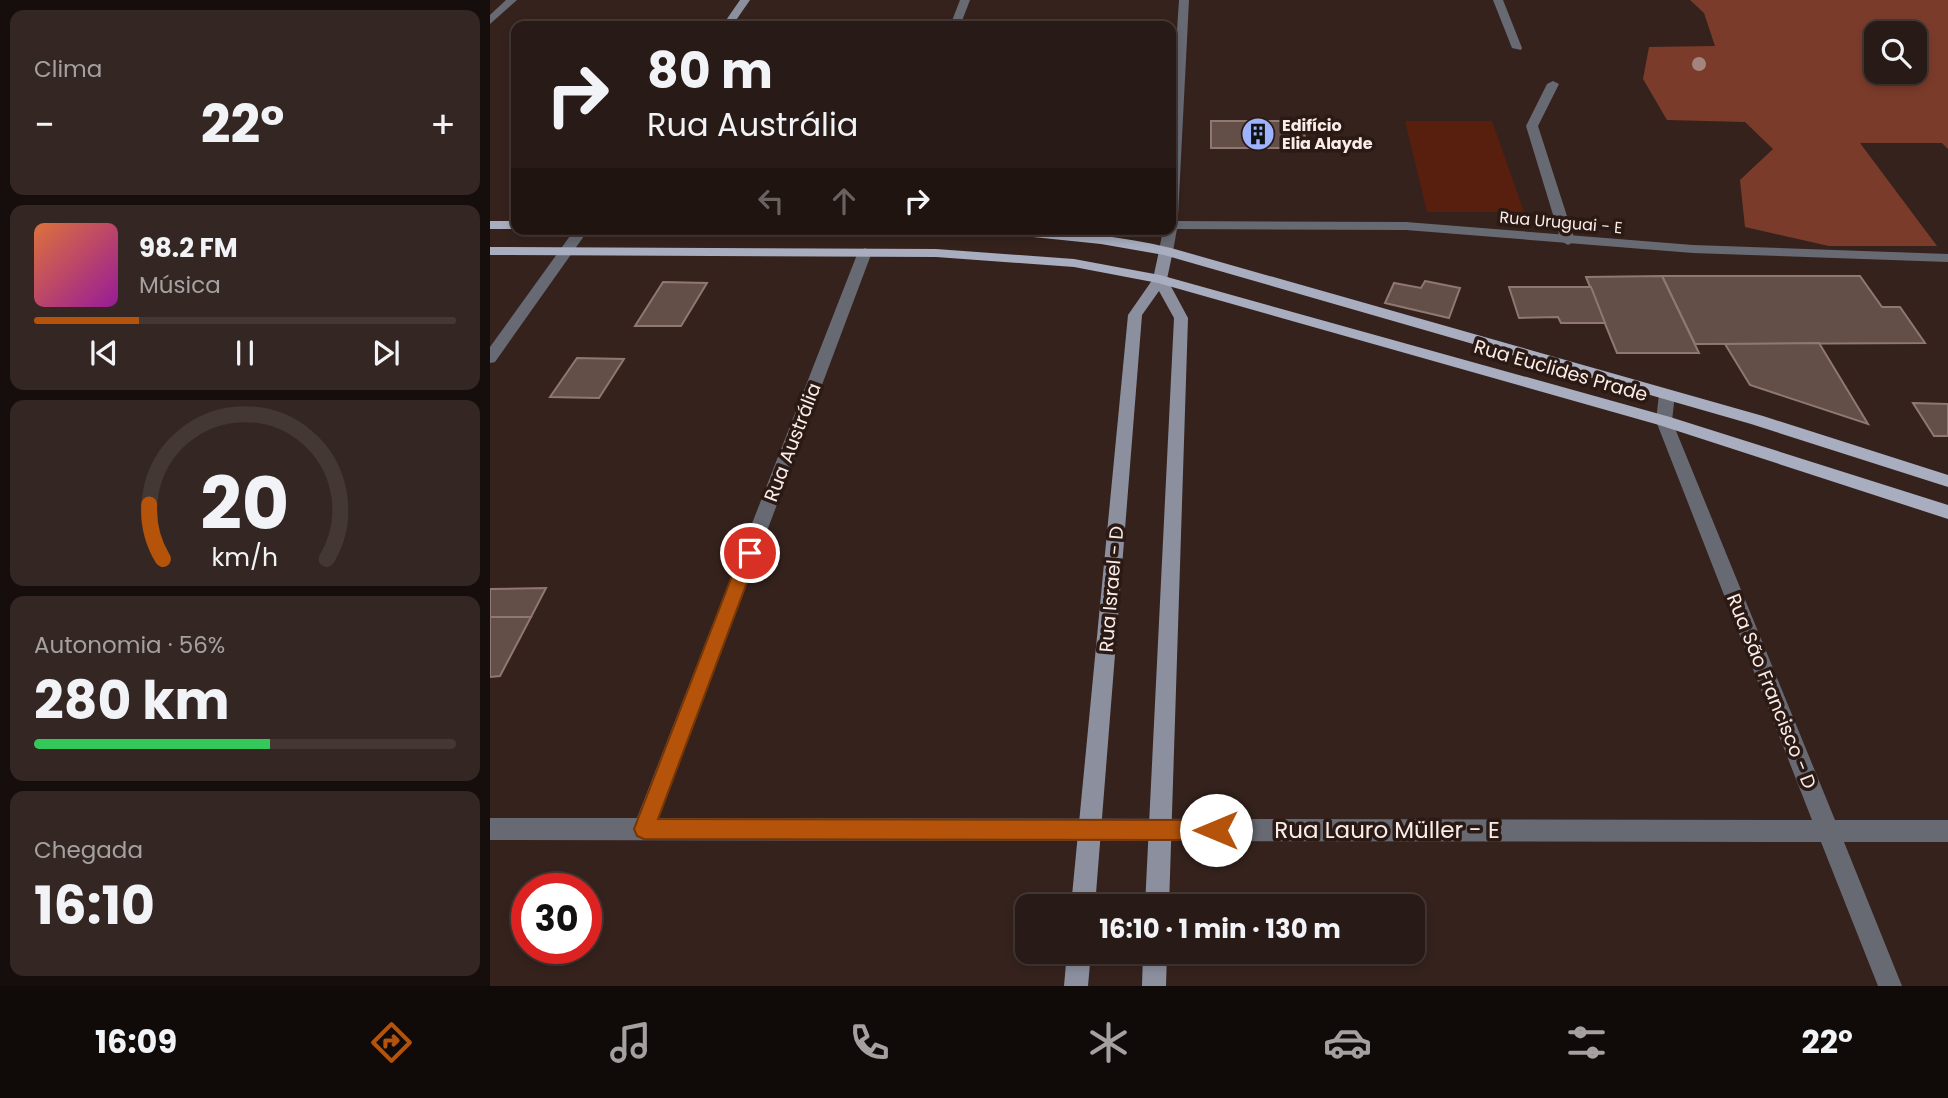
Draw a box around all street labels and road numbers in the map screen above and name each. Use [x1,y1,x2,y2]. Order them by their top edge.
street label: Rua Uruguai - E [1498,206,1623,239]
street label: Rua Euclides Prade [1471,333,1651,408]
street label: Rua Austrália [757,379,828,506]
street label: Rua Israel - D [1093,525,1130,653]
street label: Rua São Francisco - D [1720,590,1823,793]
street label: Rua Lauro Müller - E [1274,814,1500,846]

